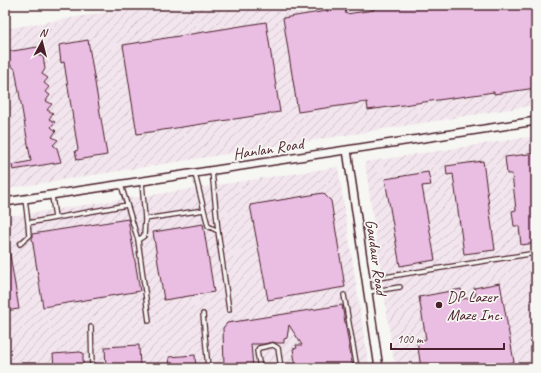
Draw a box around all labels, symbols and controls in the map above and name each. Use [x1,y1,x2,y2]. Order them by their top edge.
north arrow [22,22,62,62]
text: N [39,25,50,40]
street label: Hanlan Road [232,133,307,164]
street label: Gaudaur Road [361,218,392,299]
place label: DP Lazer Maze Inc. [447,287,503,325]
marker: DP Lazer Maze Inc. [434,300,444,310]
scale bar [391,325,504,351]
text: 100 m [397,331,424,347]

